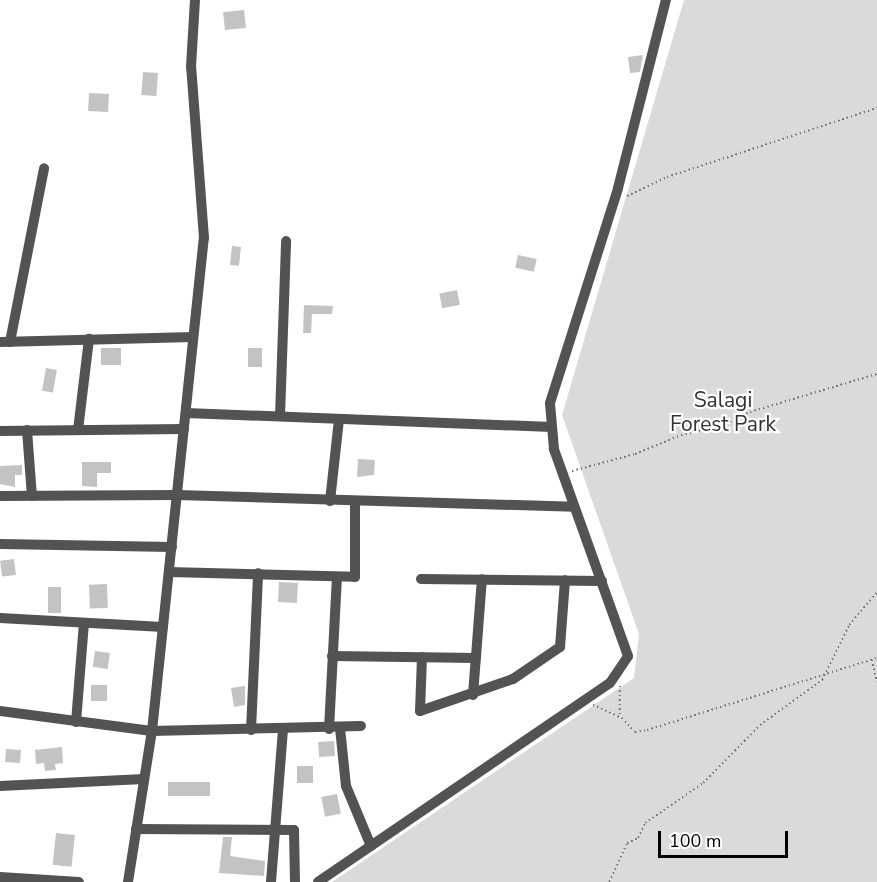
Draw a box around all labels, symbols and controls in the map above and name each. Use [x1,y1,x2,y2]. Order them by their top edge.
park label: Salagi Forest Park [670,387,776,437]
scale bar [661,819,792,857]
text: 100 m [669,829,721,853]

